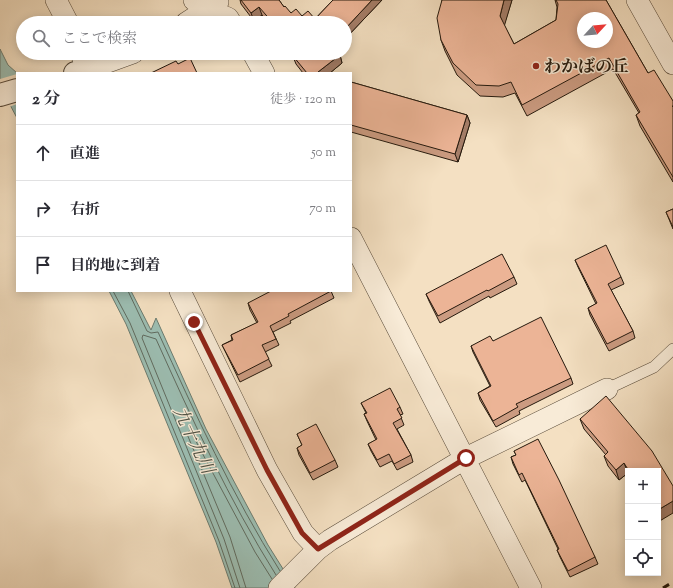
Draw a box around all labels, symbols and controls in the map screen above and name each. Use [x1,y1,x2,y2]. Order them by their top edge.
north arrow [577,12,613,48]
search box [16,16,352,60]
icon: search [30,27,52,49]
text: ここで検索 [62,29,137,50]
place label: わかばの丘 [544,56,629,80]
marker: わかばの丘 [531,61,541,71]
text: 2 分 [32,88,61,112]
text: 徒歩 · 120 m [270,91,336,109]
icon: ahead [32,142,54,164]
text: 直進 [70,144,100,165]
text: 50 m [311,144,336,162]
icon: right [32,198,54,220]
text: 右折 [70,200,100,221]
text: 70 m [309,200,336,218]
icon: arrive [32,254,54,276]
text: 目的地に到着 [70,256,160,277]
route end [185,313,203,331]
water label: 九十九川 [165,403,220,481]
route start [457,449,475,467]
map controls [625,468,661,576]
button: + [625,468,661,504]
button: − [625,504,661,540]
button: locate [625,540,661,576]

